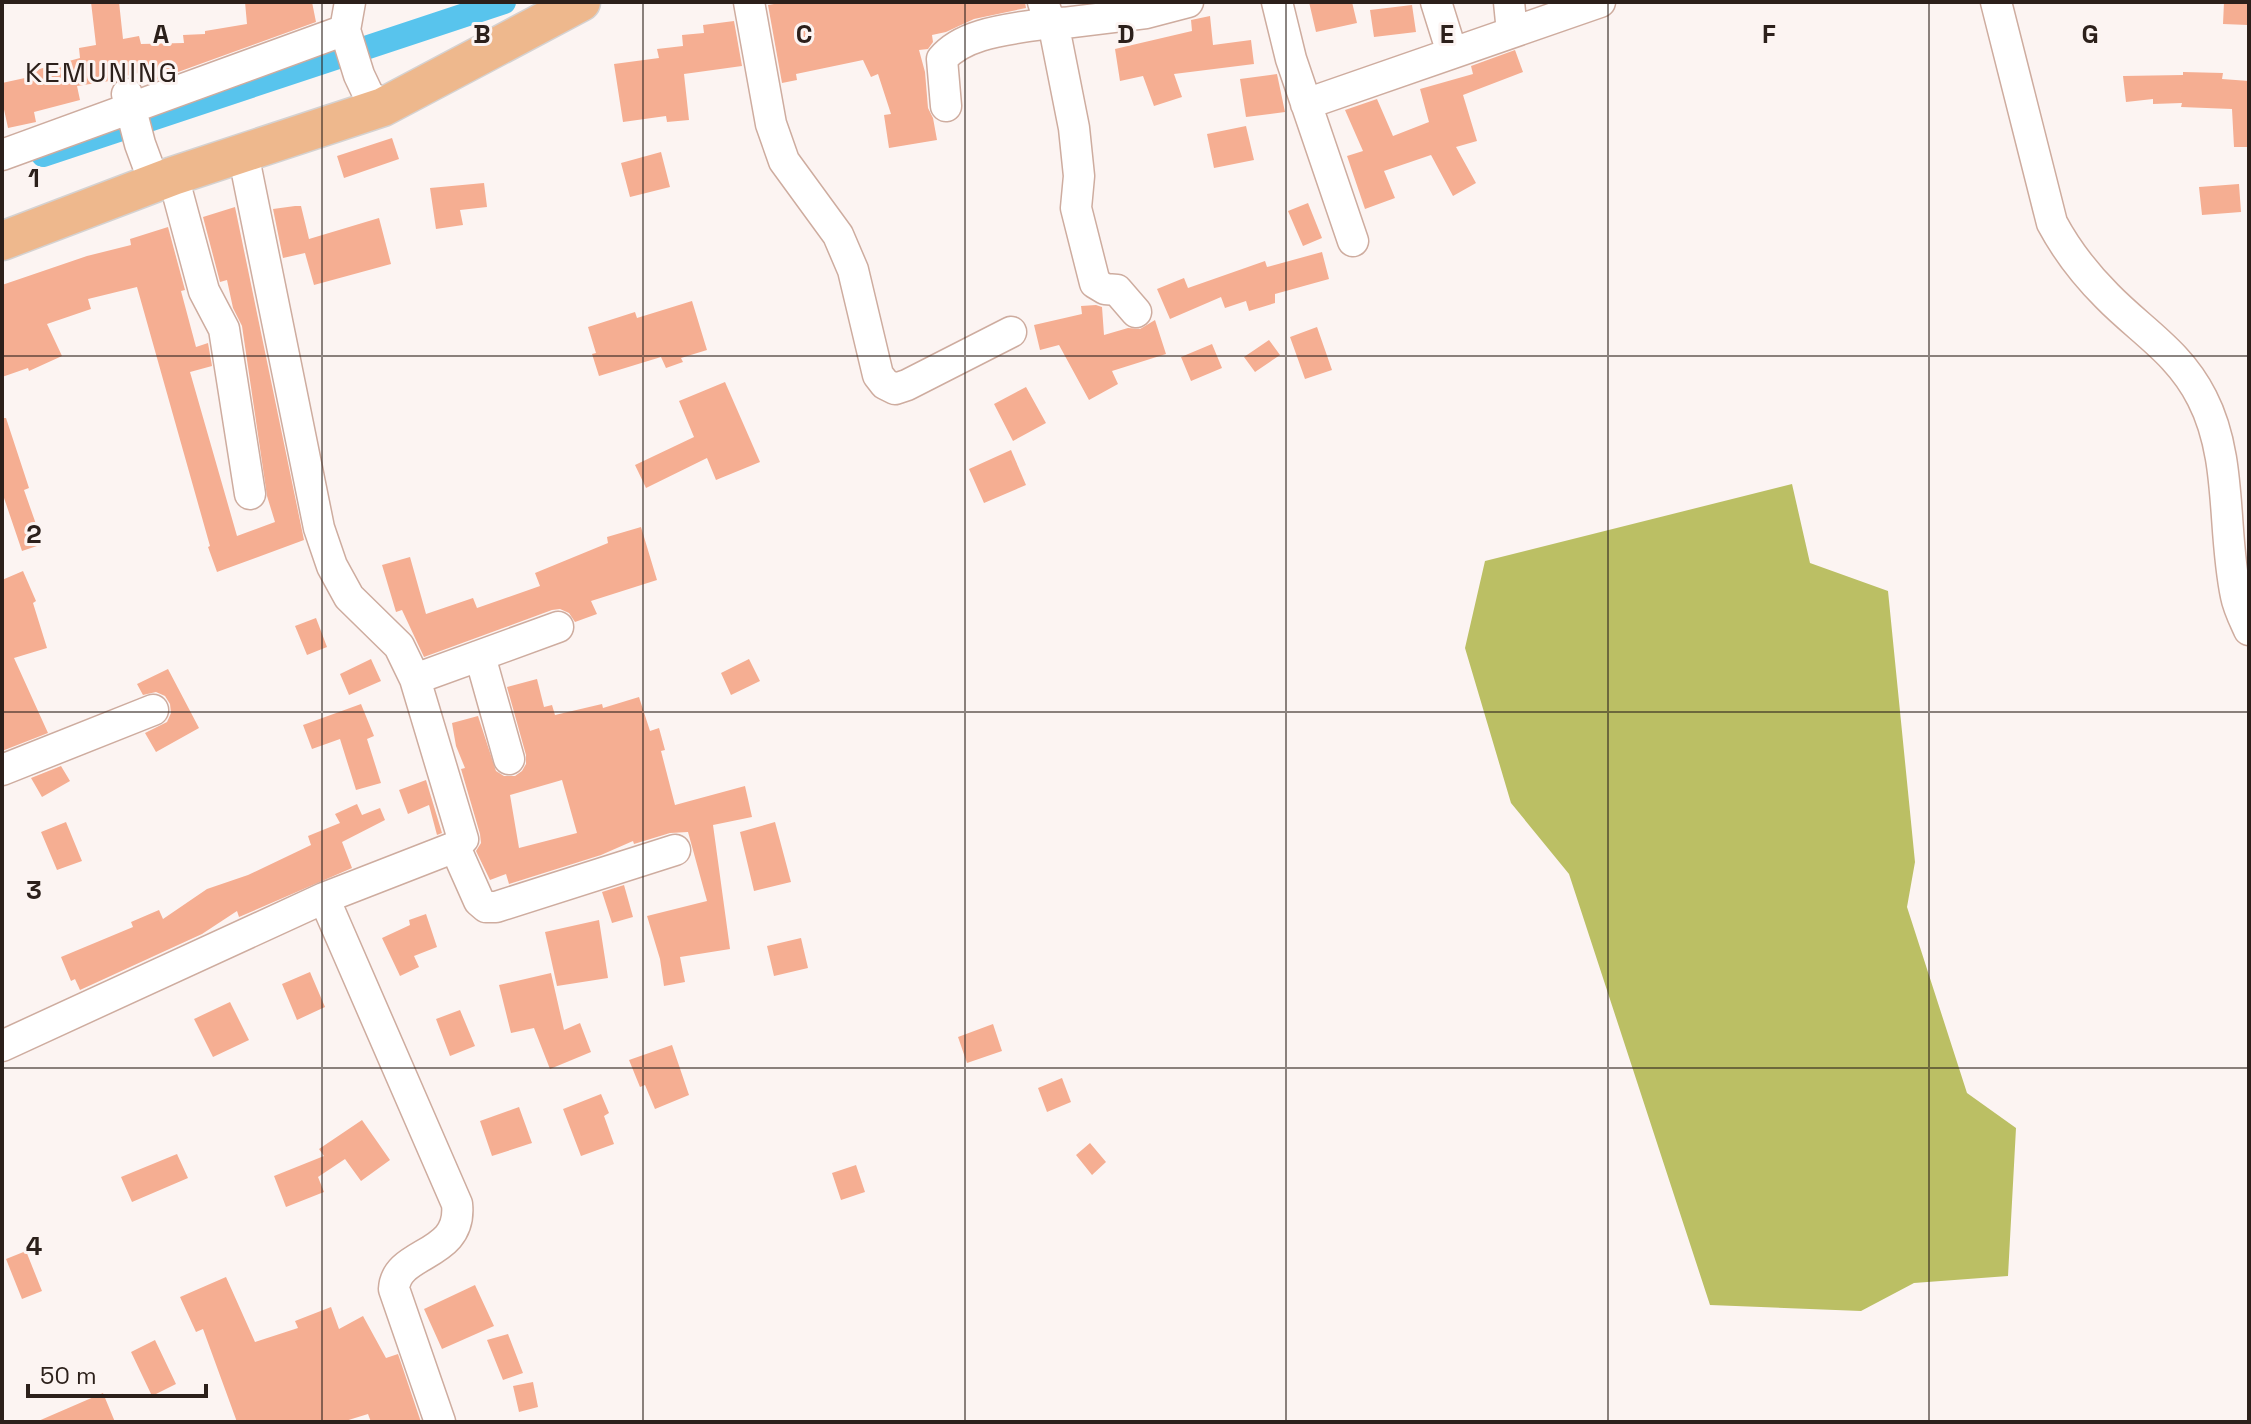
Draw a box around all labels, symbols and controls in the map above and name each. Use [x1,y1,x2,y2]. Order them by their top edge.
text: A [153,17,170,51]
text: B [473,17,491,51]
text: C [796,17,812,51]
text: D [1117,17,1135,51]
text: E [1440,17,1454,51]
text: F [1762,17,1776,51]
text: G [2081,17,2099,51]
district label: KEMUNING [25,54,179,90]
text: 1 [28,161,40,195]
text: 2 [26,517,42,551]
text: 3 [26,873,42,907]
text: 4 [26,1229,42,1263]
scale bar [28,1348,206,1398]
text: 50 m [40,1360,97,1391]

